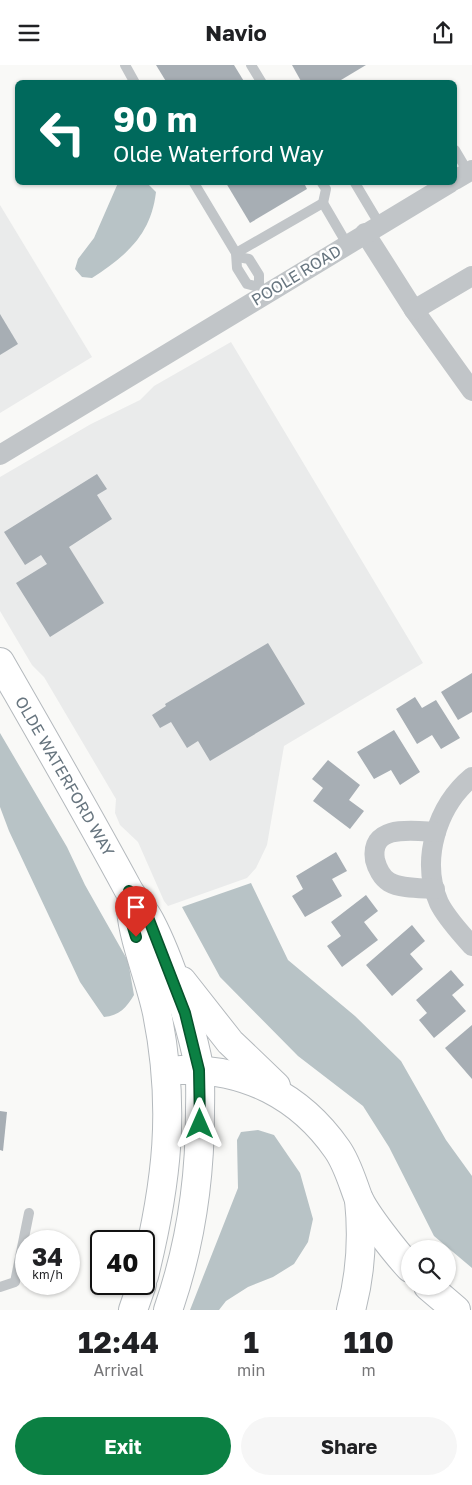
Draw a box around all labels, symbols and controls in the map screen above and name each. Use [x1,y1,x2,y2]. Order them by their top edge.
icon: menu [15,19,43,47]
text: Navio [205,19,267,46]
icon: share [429,19,457,47]
text: 90 m [113,98,197,140]
icon: left [30,100,95,165]
text: Olde Waterford Way [113,140,324,167]
street label: POOLE ROAD [247,240,345,310]
street label: OLDE WATERFORD WAY [11,692,119,860]
pin [115,886,157,937]
icon: arrive [122,893,150,921]
position arrow [173,1097,225,1149]
speed limit sign: 40 [90,1230,155,1295]
map controls [401,1240,456,1295]
button: search [401,1240,456,1295]
text: 34 [32,1241,63,1272]
text: km/h [32,1267,63,1282]
text: 12:44 [78,1324,159,1360]
text: 1 [244,1324,259,1360]
text: 110 [343,1324,394,1360]
text: Arrival [93,1360,144,1380]
text: min [237,1360,265,1380]
text: m [362,1360,376,1380]
button: Exit [15,1417,231,1475]
button: Share [241,1417,457,1475]

